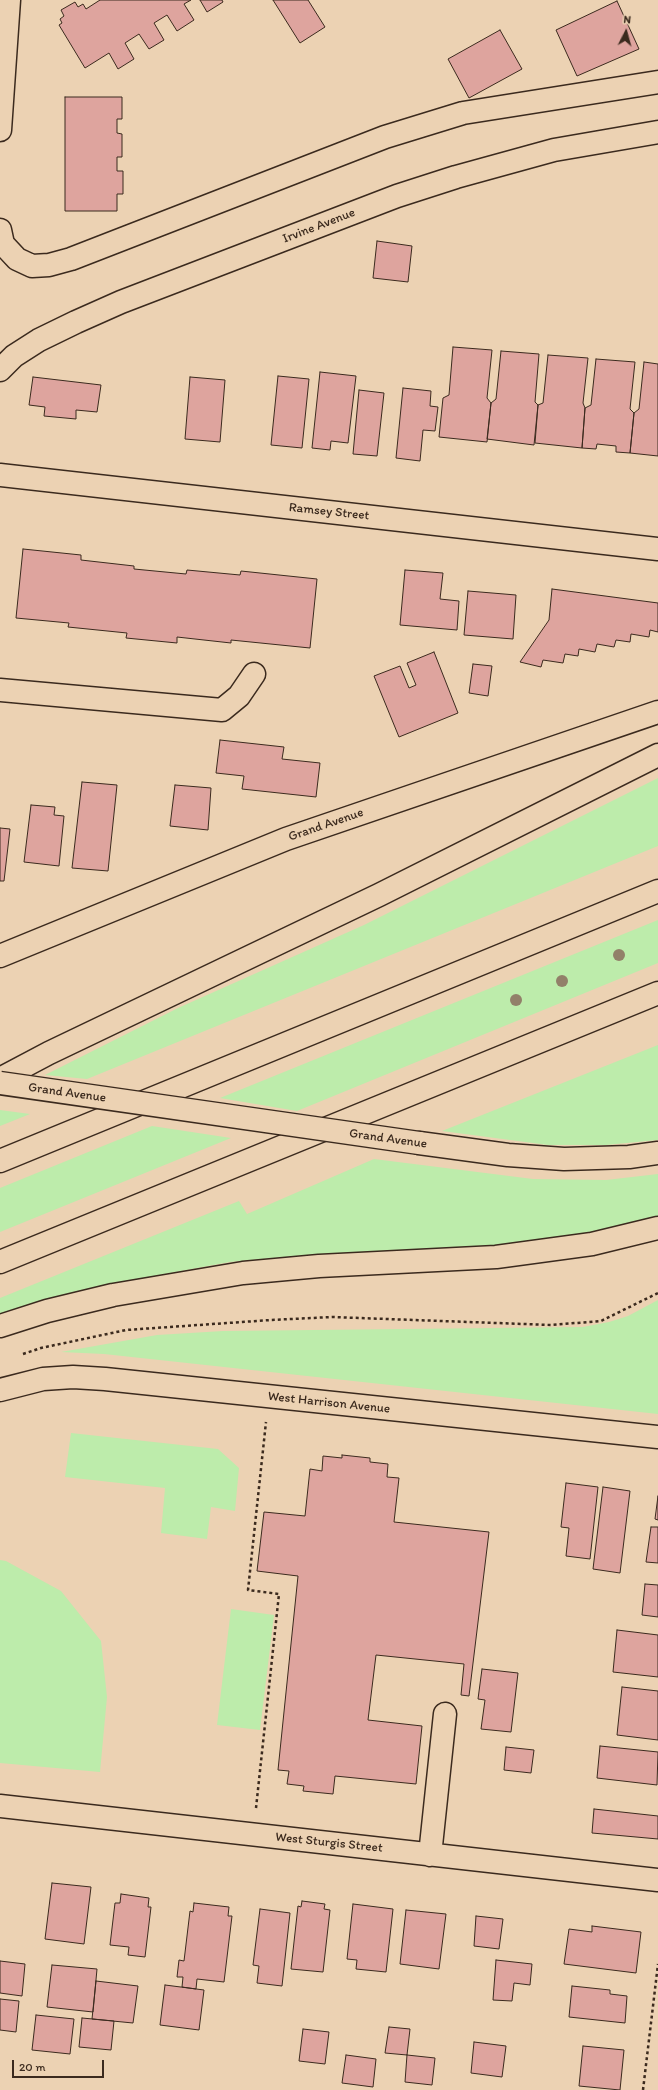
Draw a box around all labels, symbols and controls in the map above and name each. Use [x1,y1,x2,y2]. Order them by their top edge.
north arrow [606,12,646,52]
text: N [623,13,632,26]
street label: Irvine Avenue [281,205,357,247]
street label: Ramsey Street [288,500,370,524]
street label: Grand Avenue [286,805,366,845]
street label: Grand Avenue [27,1080,107,1106]
street label: Grand Avenue [348,1126,428,1152]
street label: West Harrison Avenue [267,1389,391,1417]
street label: West Sturgis Street [275,1830,383,1856]
scale bar [14,2052,106,2078]
text: 20 m [19,2060,46,2074]

